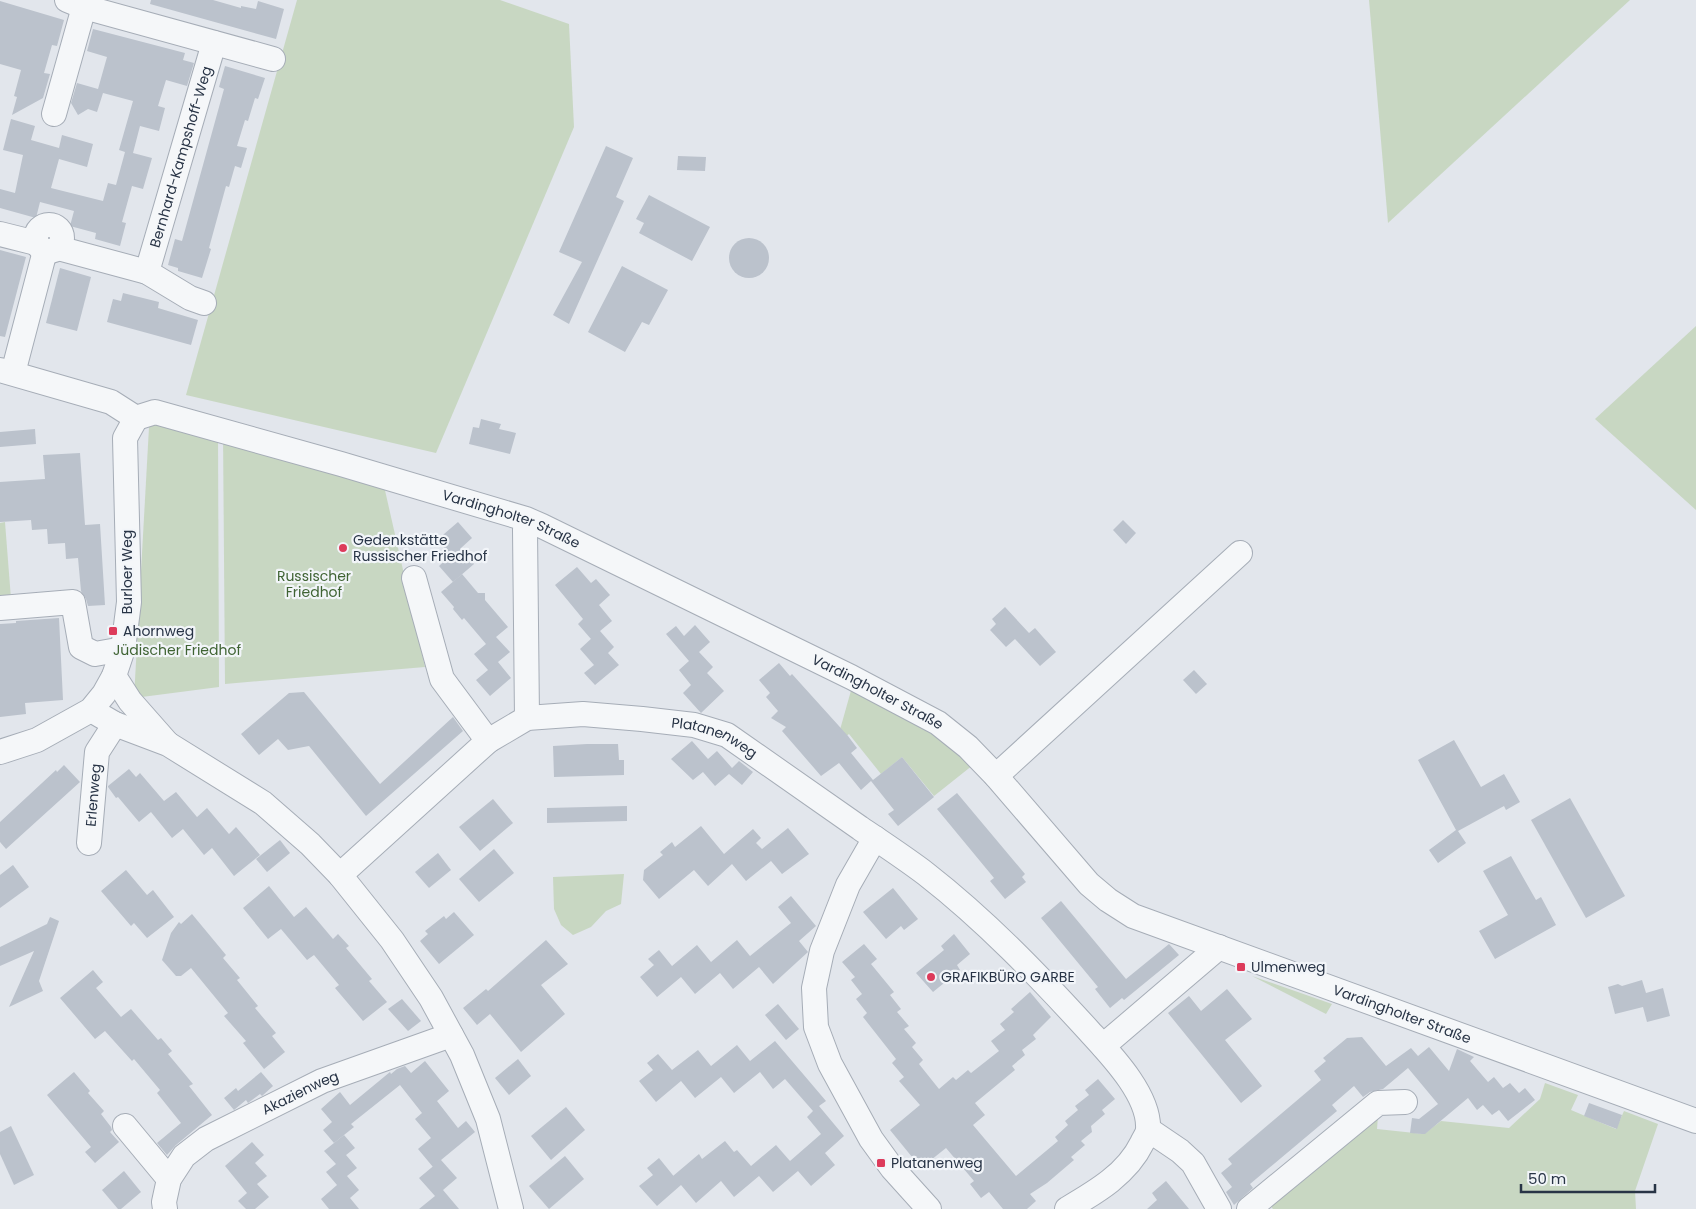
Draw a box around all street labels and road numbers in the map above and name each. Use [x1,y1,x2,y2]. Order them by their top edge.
street label: Bernhard-Kampshoff-Weg [145,64,217,250]
street label: Vardingholter Straße [440,485,584,553]
street label: Burloer Weg [117,530,137,614]
street label: Vardingholter Straße [808,649,948,734]
street label: Platanenweg [670,712,761,763]
street label: Erlenweg [80,763,106,828]
street label: Vardingholter Straße [1330,980,1474,1048]
street label: Akazienweg [258,1066,341,1120]

